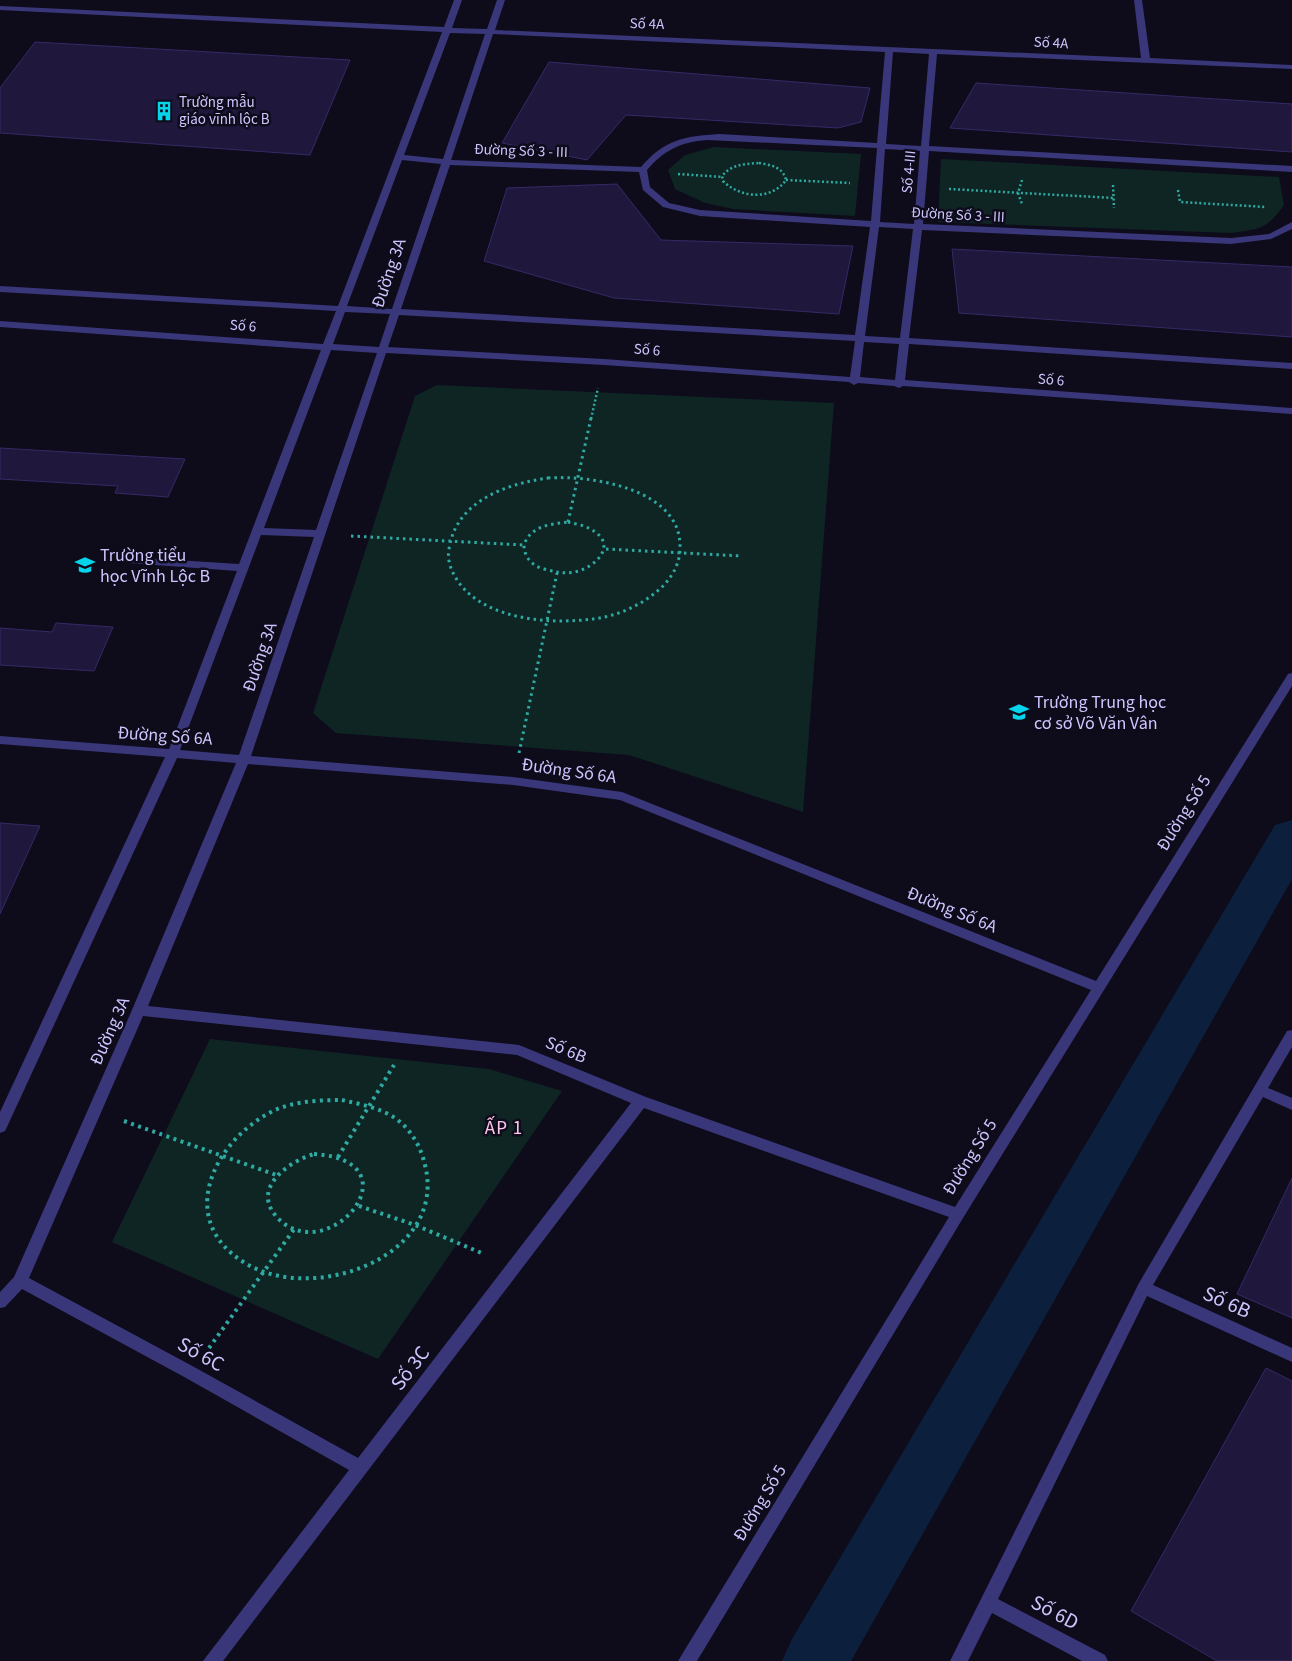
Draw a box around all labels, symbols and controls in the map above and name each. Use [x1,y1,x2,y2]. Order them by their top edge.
street label: Số 4A [629,13,666,35]
street label: Số 4A [1033,32,1070,54]
place label: Trường mẫu giáo vĩnh lộc B [179,92,270,130]
building icon: Trường mẫu giáo vĩnh lộc B [153,100,175,122]
street label: Đường Số 3 - III [474,139,568,163]
street label: Số 4-III [897,150,921,194]
street label: Đường Số 3 - III [911,202,1005,228]
street label: Đường 3A [365,235,413,311]
street label: Số 6 [229,315,257,337]
street label: Số 6 [633,339,661,361]
street label: Số 6 [1037,369,1065,391]
place label: Trường tiểu học Vĩnh Lộc B [100,543,210,589]
school or university icon: Trường tiểu học Vĩnh Lộc B [74,554,96,576]
street label: Đường 3A [236,619,284,695]
place label: Trường Trung học cơ sở Võ Văn Vân [1034,690,1166,736]
school or university icon: Trường Trung học cơ sở Võ Văn Vân [1008,701,1030,723]
street label: Đường Số 6A [117,720,214,752]
street label: Đường Số 6A [520,752,618,790]
street label: Đường Số 5 [1151,770,1217,856]
street label: Đường Số 6A [903,881,1001,940]
street label: Đường 3A [84,993,136,1069]
street label: Số 6B [542,1030,590,1070]
street label: Đường Số 5 [937,1114,1003,1200]
district label: ẤP 1 [485,1115,523,1142]
street label: Số 6B [1198,1278,1256,1326]
street label: Số 6C [172,1329,230,1379]
street label: Số 3C [383,1339,437,1397]
street label: Đường Số 5 [727,1460,793,1546]
street label: Số 6D [1026,1587,1084,1637]

